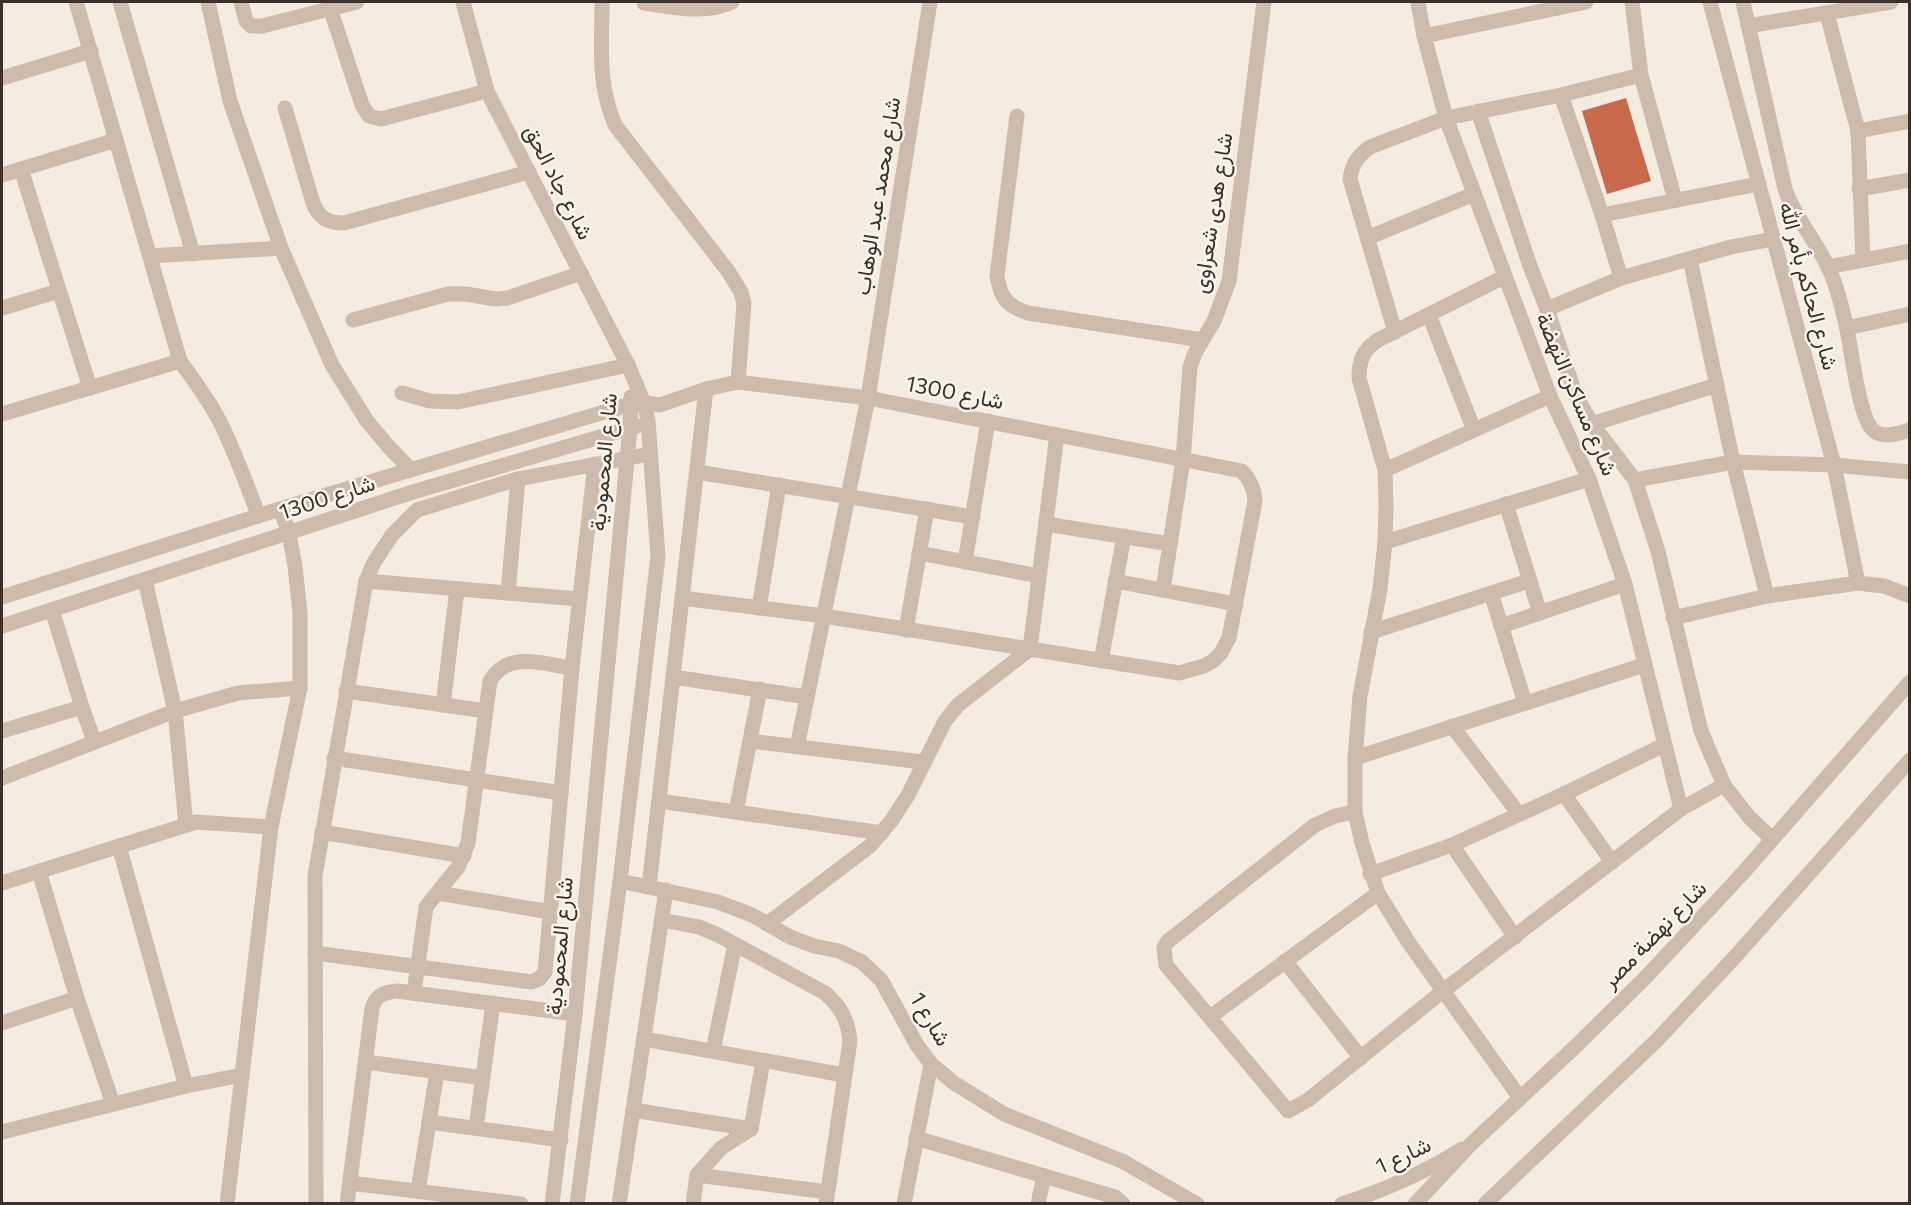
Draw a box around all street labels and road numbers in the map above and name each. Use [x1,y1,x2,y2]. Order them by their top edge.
street label: شارع محمد عبد الوهاب [848,95,907,297]
street label: شارع جاد الحق [517,120,600,245]
street label: شارع هدى شعراوى [1185,131,1240,296]
street label: شارع الحاكم بأمر الله [1772,199,1845,373]
street label: شارع مساكن النهضة [1529,308,1624,480]
street label: شارع 1300 [903,369,1006,416]
street label: شارع المحمودية [583,392,624,532]
street label: شارع 1300 [276,468,379,527]
street label: شارع نهضة مصر [1595,874,1713,995]
street label: شارع المحمودية [539,876,580,1016]
street label: شارع 1 [903,987,958,1052]
street label: شارع 1 [1371,1130,1436,1181]

